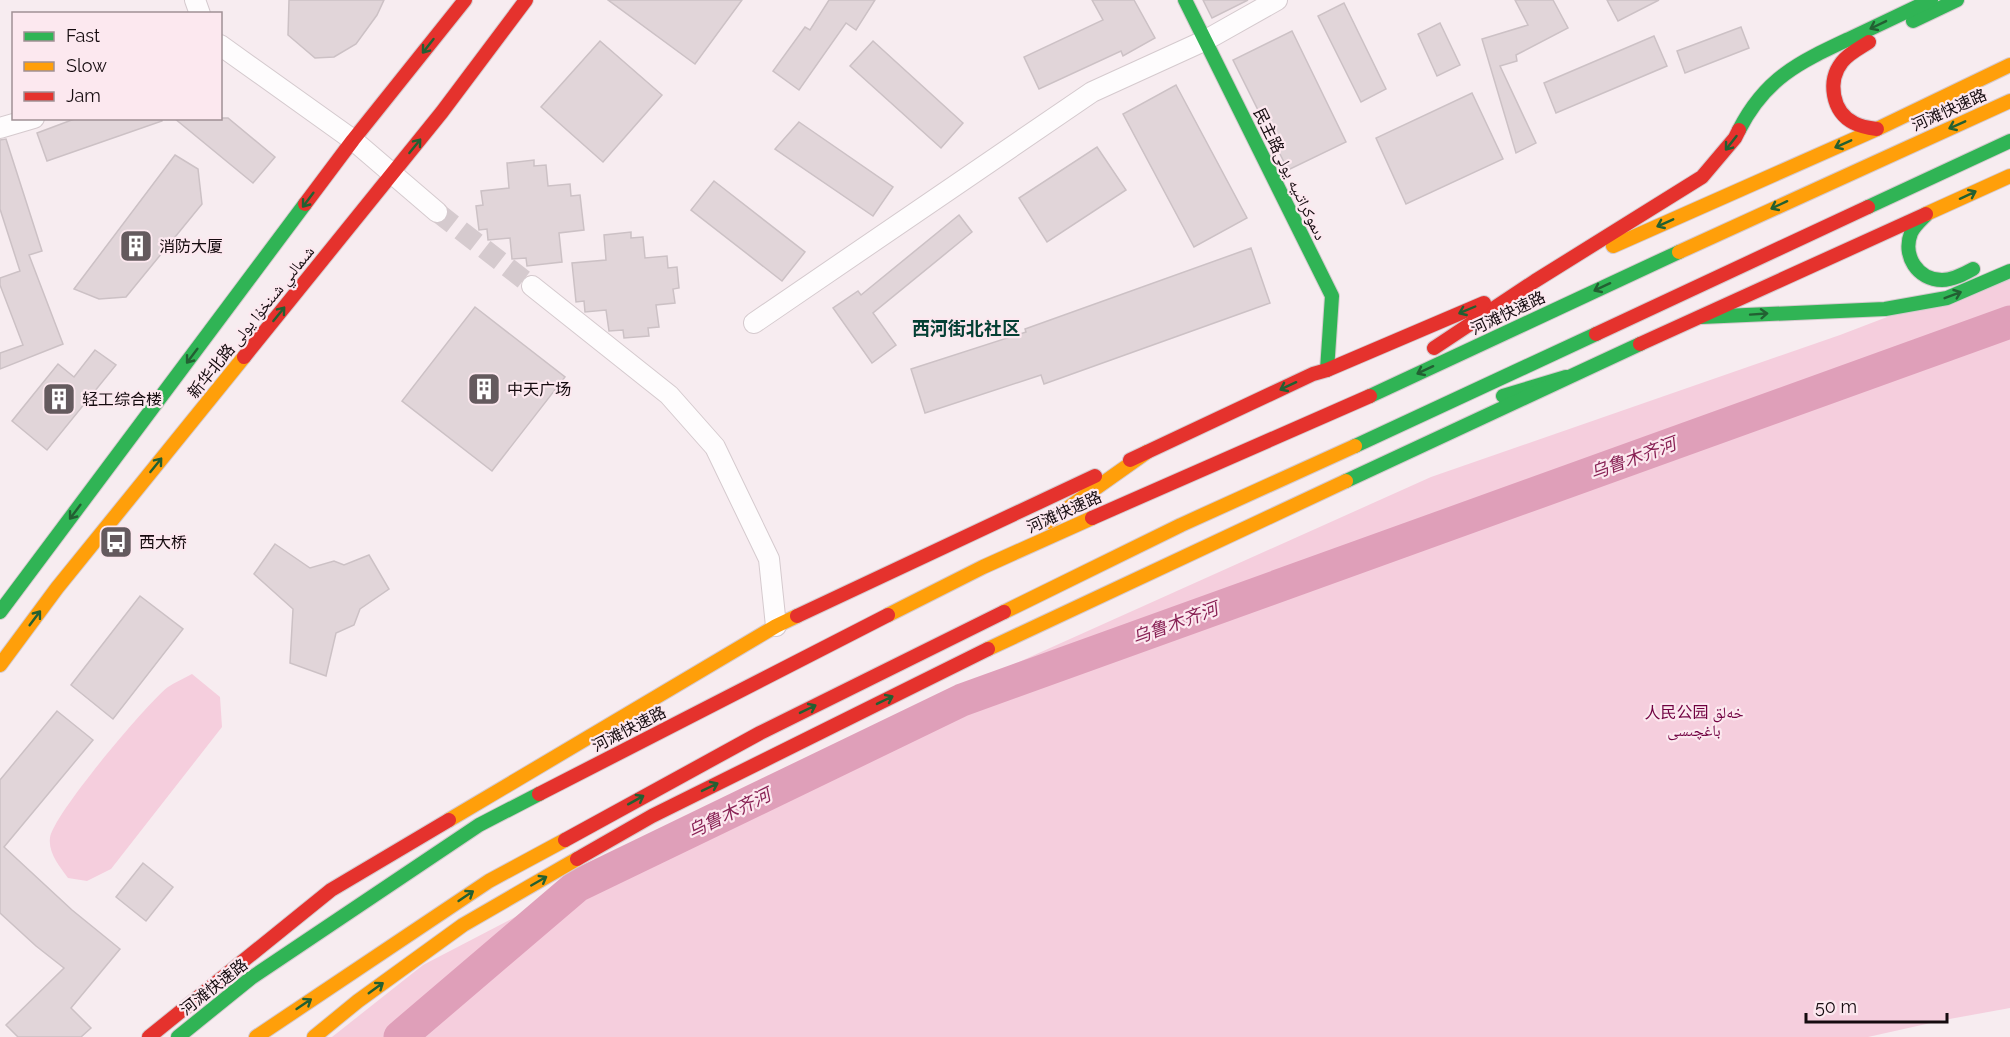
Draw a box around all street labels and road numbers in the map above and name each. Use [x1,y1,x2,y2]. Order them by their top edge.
street label: 河滩快速路 [1909,85,1989,135]
street label: 民主路دىموكراتىيە يولى [1249,105,1330,244]
street label: 新华北路 شىمالىي شىنخۇا يولى [184,242,321,404]
street label: 河滩快速路 [1468,287,1548,339]
street label: 河滩快速路 [1024,487,1104,537]
street label: 河滩快速路 [589,702,669,756]
street label: 河滩快速路 [177,955,251,1019]

